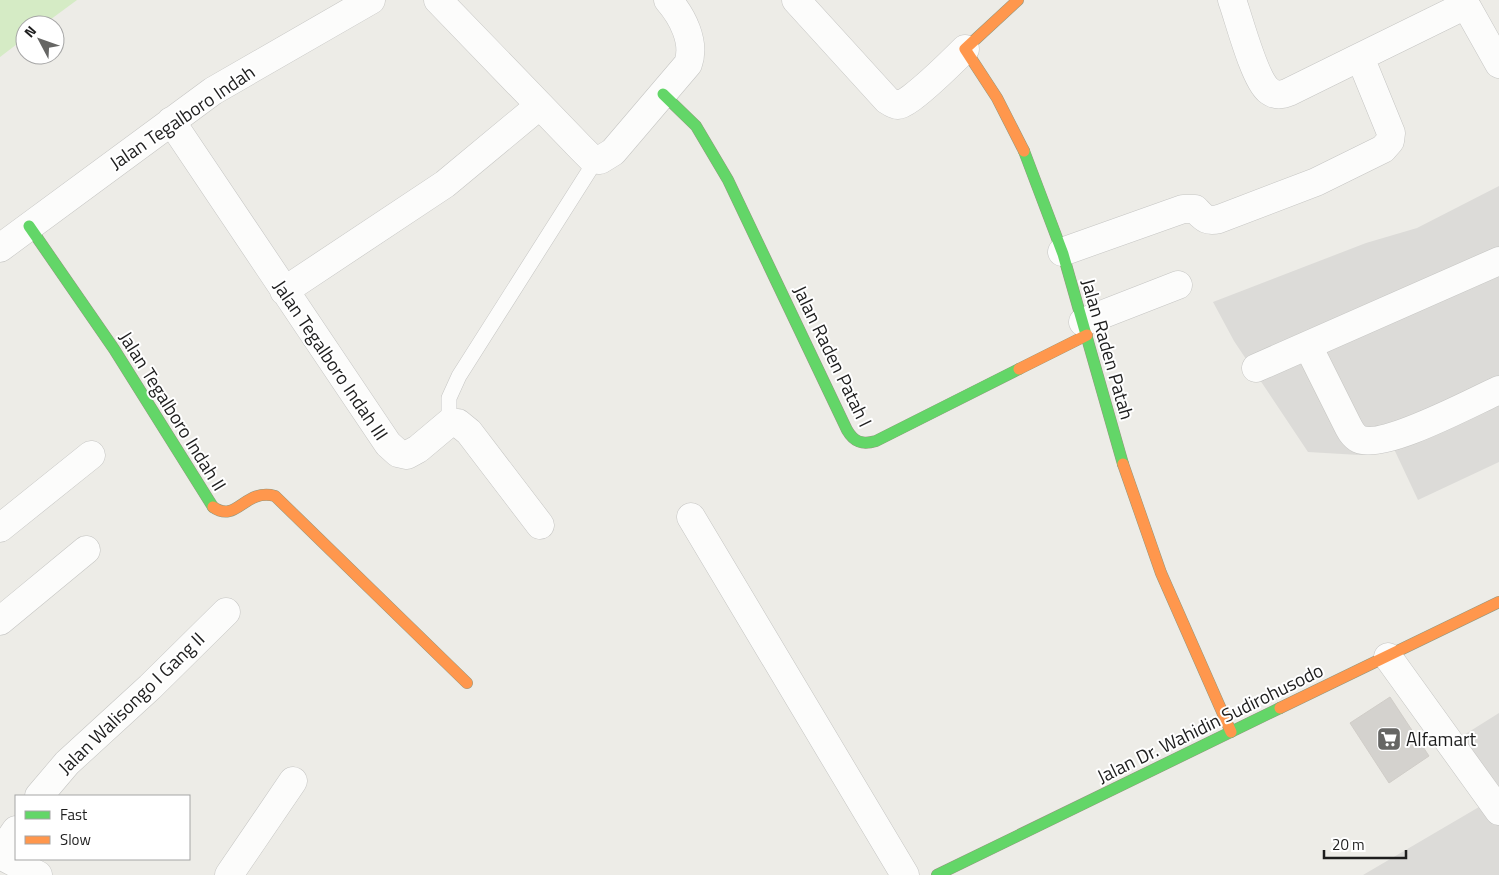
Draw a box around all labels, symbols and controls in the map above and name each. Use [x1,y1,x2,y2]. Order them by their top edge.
north arrow [15,15,65,65]
text: N [19,21,41,42]
street label: Jalan Tegalboro Indah [103,57,260,176]
street label: Jalan Tegalboro Indah III [267,274,396,446]
street label: Jalan Raden Patah [1074,275,1142,423]
street label: Jalan Raden Patah I [787,280,880,432]
street label: Jalan Tegalboro Indah II [112,325,234,496]
street label: Jalan Walisongo I Gang II [51,625,211,781]
street label: Jalan Dr. Wahidin Sudirohusodo [1092,655,1328,790]
place label: Alfamart [1406,724,1476,753]
supermarket icon: Alfamart [1376,726,1402,752]
legend [15,795,190,860]
text: Fast [60,803,88,826]
text: Slow [60,828,91,851]
scale bar [1324,828,1406,860]
text: 20 m [1332,833,1365,856]

